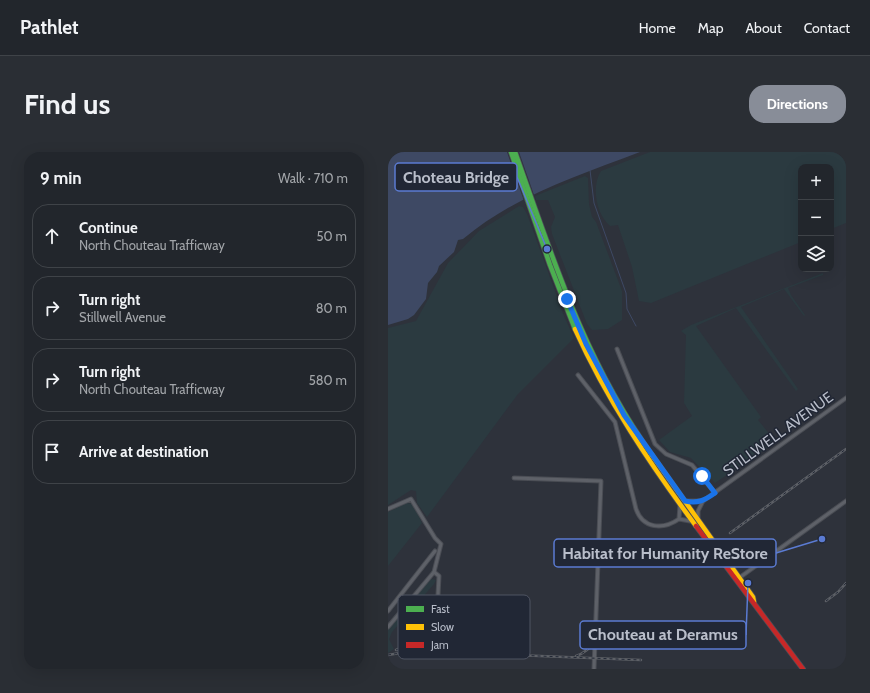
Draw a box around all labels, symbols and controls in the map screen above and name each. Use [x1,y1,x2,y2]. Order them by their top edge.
text: Pathlet [20,16,79,39]
text: Home [639,19,676,37]
text: Map [698,19,723,37]
text: About [745,19,782,37]
text: Contact [804,19,850,37]
button: Directions [749,85,846,123]
text: Find us [24,87,110,121]
callout: Choteau Bridge [395,163,517,191]
map controls [798,164,834,272]
button: + [798,164,834,200]
text: 9 min [40,168,82,188]
text: Choteau Bridge [403,168,509,187]
text: Walk · 710 m [278,170,348,186]
button: − [798,200,834,236]
text: Continue [79,219,138,237]
icon: ahead [41,225,63,247]
text: 50 m [317,228,347,244]
button: layers [798,236,834,272]
text: North Chouteau Trafficway [79,237,225,253]
route end [558,290,576,308]
text: Turn right [79,291,140,309]
icon: right [41,297,63,319]
text: 80 m [316,300,347,316]
text: Stillwell Avenue [79,309,166,325]
text: Turn right [79,363,140,381]
icon: right [41,369,63,391]
text: 580 m [309,372,347,388]
text: North Chouteau Trafficway [79,381,225,397]
street label: STILLWELL AVENUE [720,388,836,480]
icon: arrive [41,441,63,463]
text: Arrive at destination [79,443,209,461]
route start [693,467,711,485]
callout: Habitat for Humanity ReStore [554,539,776,567]
text: Habitat for Humanity ReStore [562,544,768,563]
legend [398,595,530,659]
text: Fast [431,602,450,616]
text: Slow [431,620,454,634]
callout: Chouteau at Deramus [580,621,746,649]
text: Chouteau at Deramus [588,625,738,644]
text: Jam [430,638,449,652]

